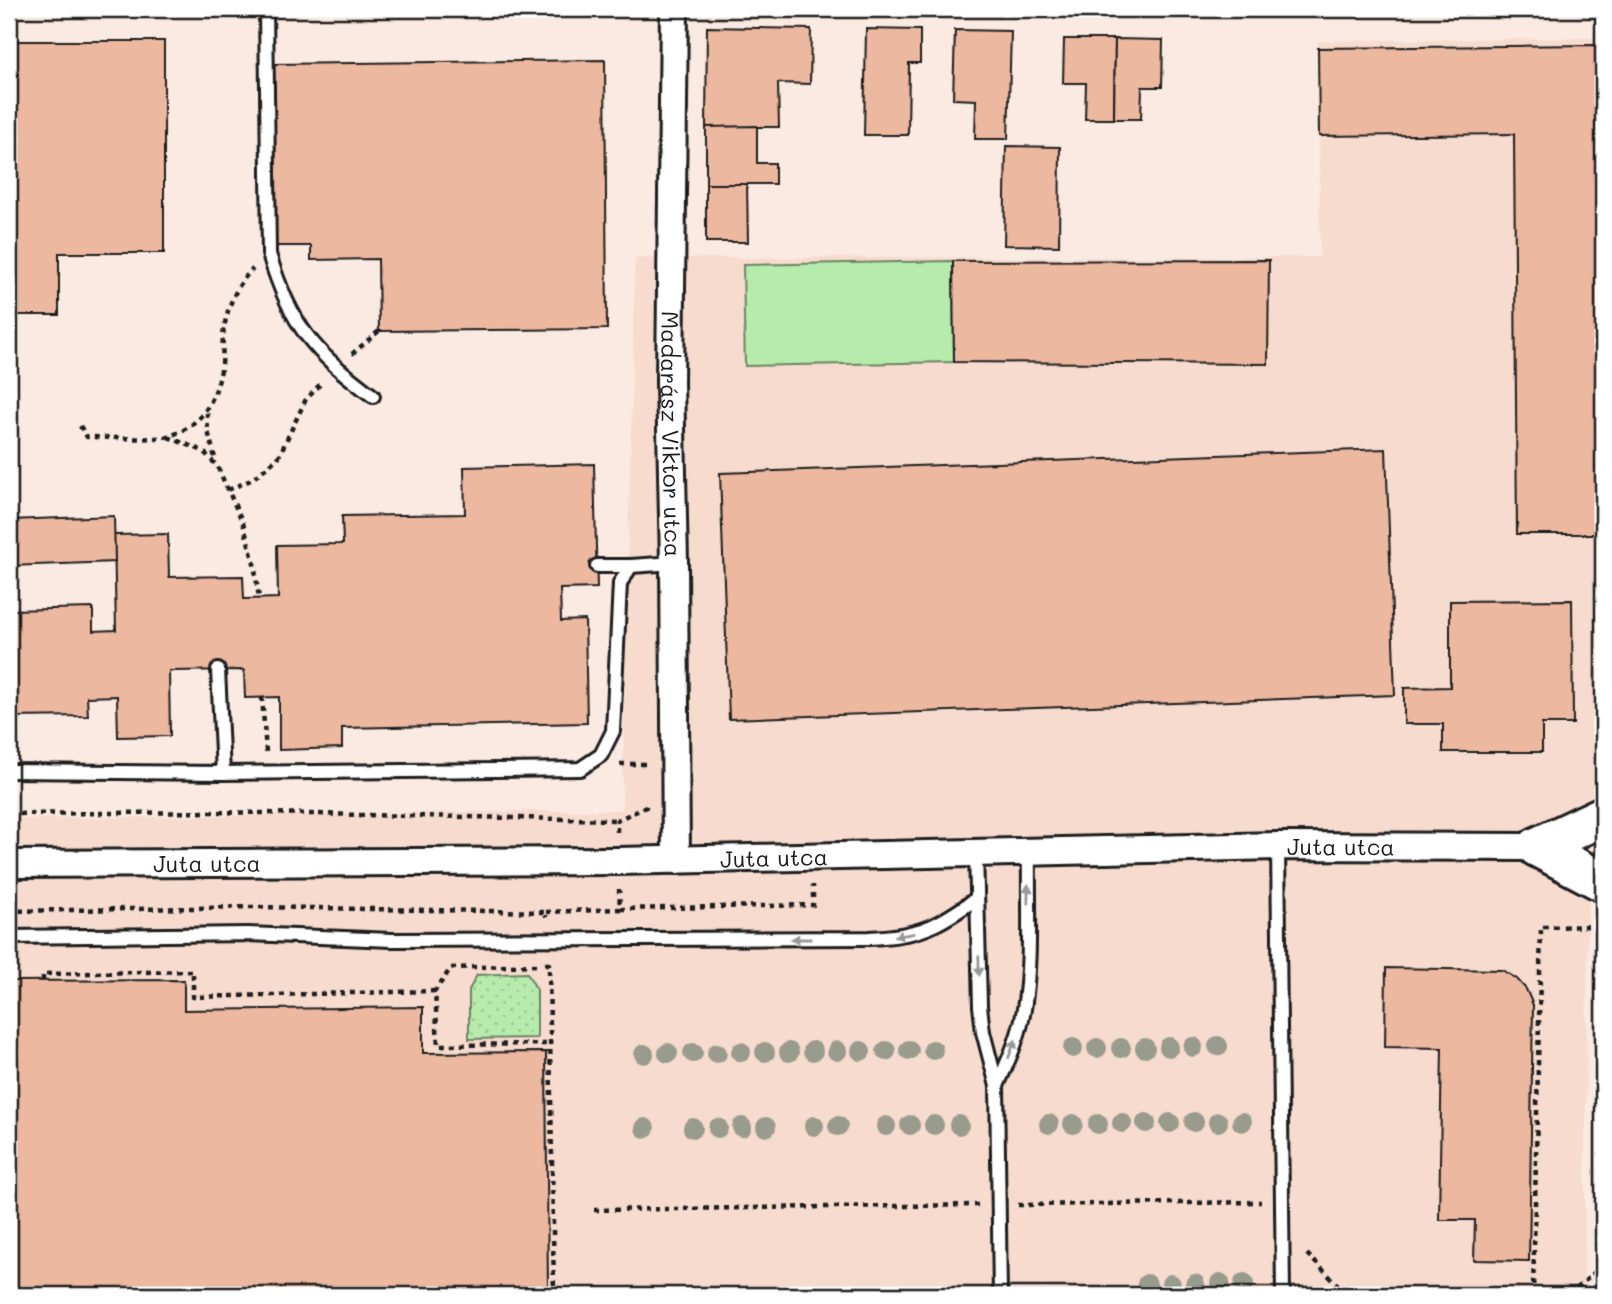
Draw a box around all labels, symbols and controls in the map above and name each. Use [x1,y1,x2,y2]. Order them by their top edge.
street label: Madarász Viktor utca [655,311,689,557]
street label: Juta utca [1287,831,1395,861]
street label: Juta utca [720,841,828,874]
street label: Juta utca [153,848,261,878]
one-way arrow [1023,883,1034,905]
one-way arrow [893,930,915,941]
one-way arrow [790,933,812,945]
one-way arrow [973,956,984,978]
one-way arrow [1007,1039,1018,1060]

